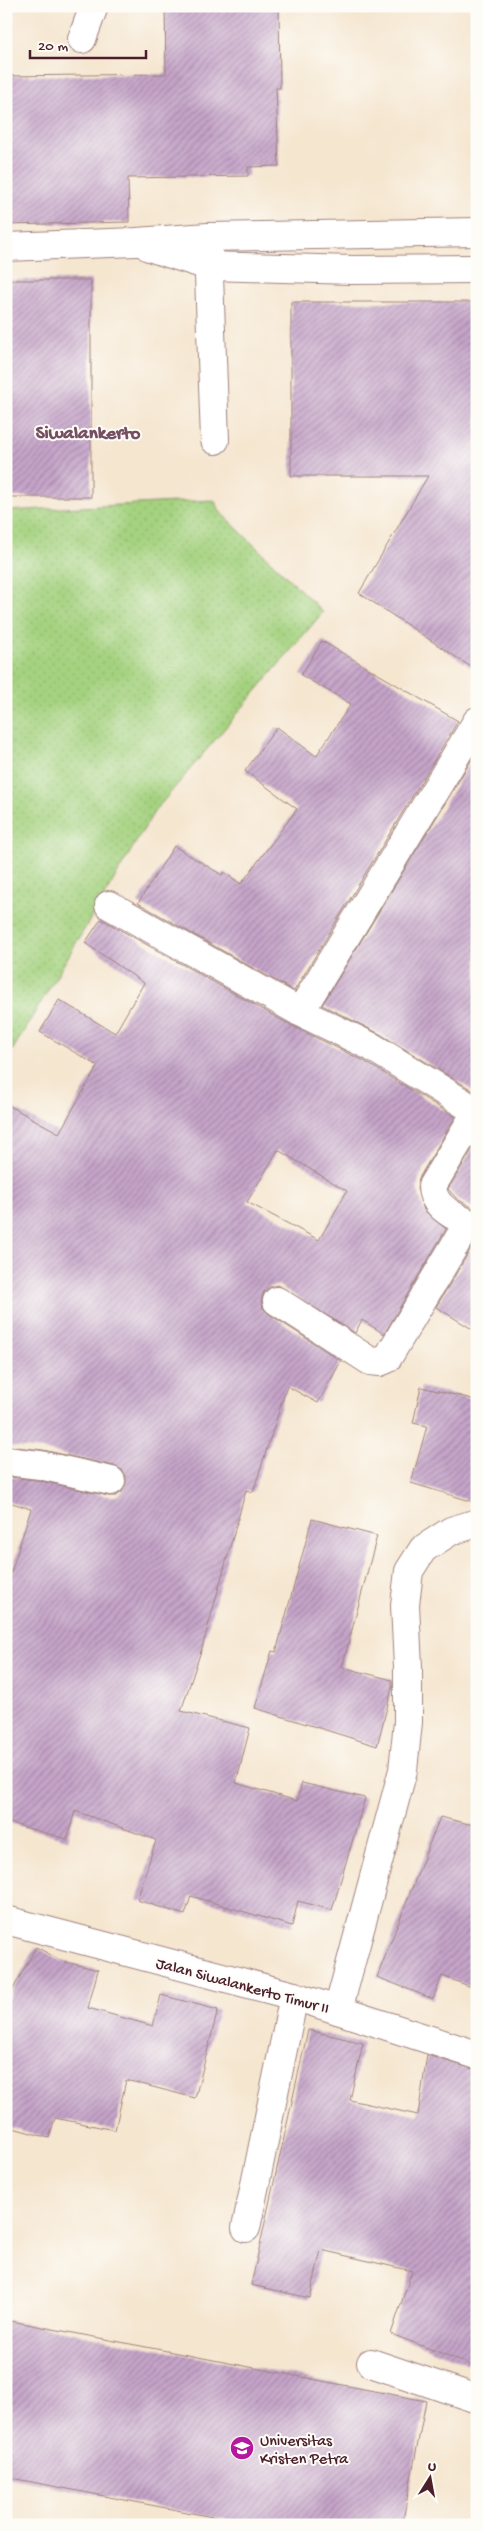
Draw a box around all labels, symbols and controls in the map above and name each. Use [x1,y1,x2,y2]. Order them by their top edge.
scale bar [30,28,146,60]
text: 20 m [38,38,68,56]
district label: Siwalankerto [36,423,140,446]
street label: Jalan Siwalankerto Timur II [153,1955,331,2020]
place label: Universitas Kristen Petra [260,2433,349,2470]
school or university icon: Universitas Kristen Petra [229,2435,255,2461]
north arrow [406,2454,456,2504]
text: U [426,2459,438,2477]

